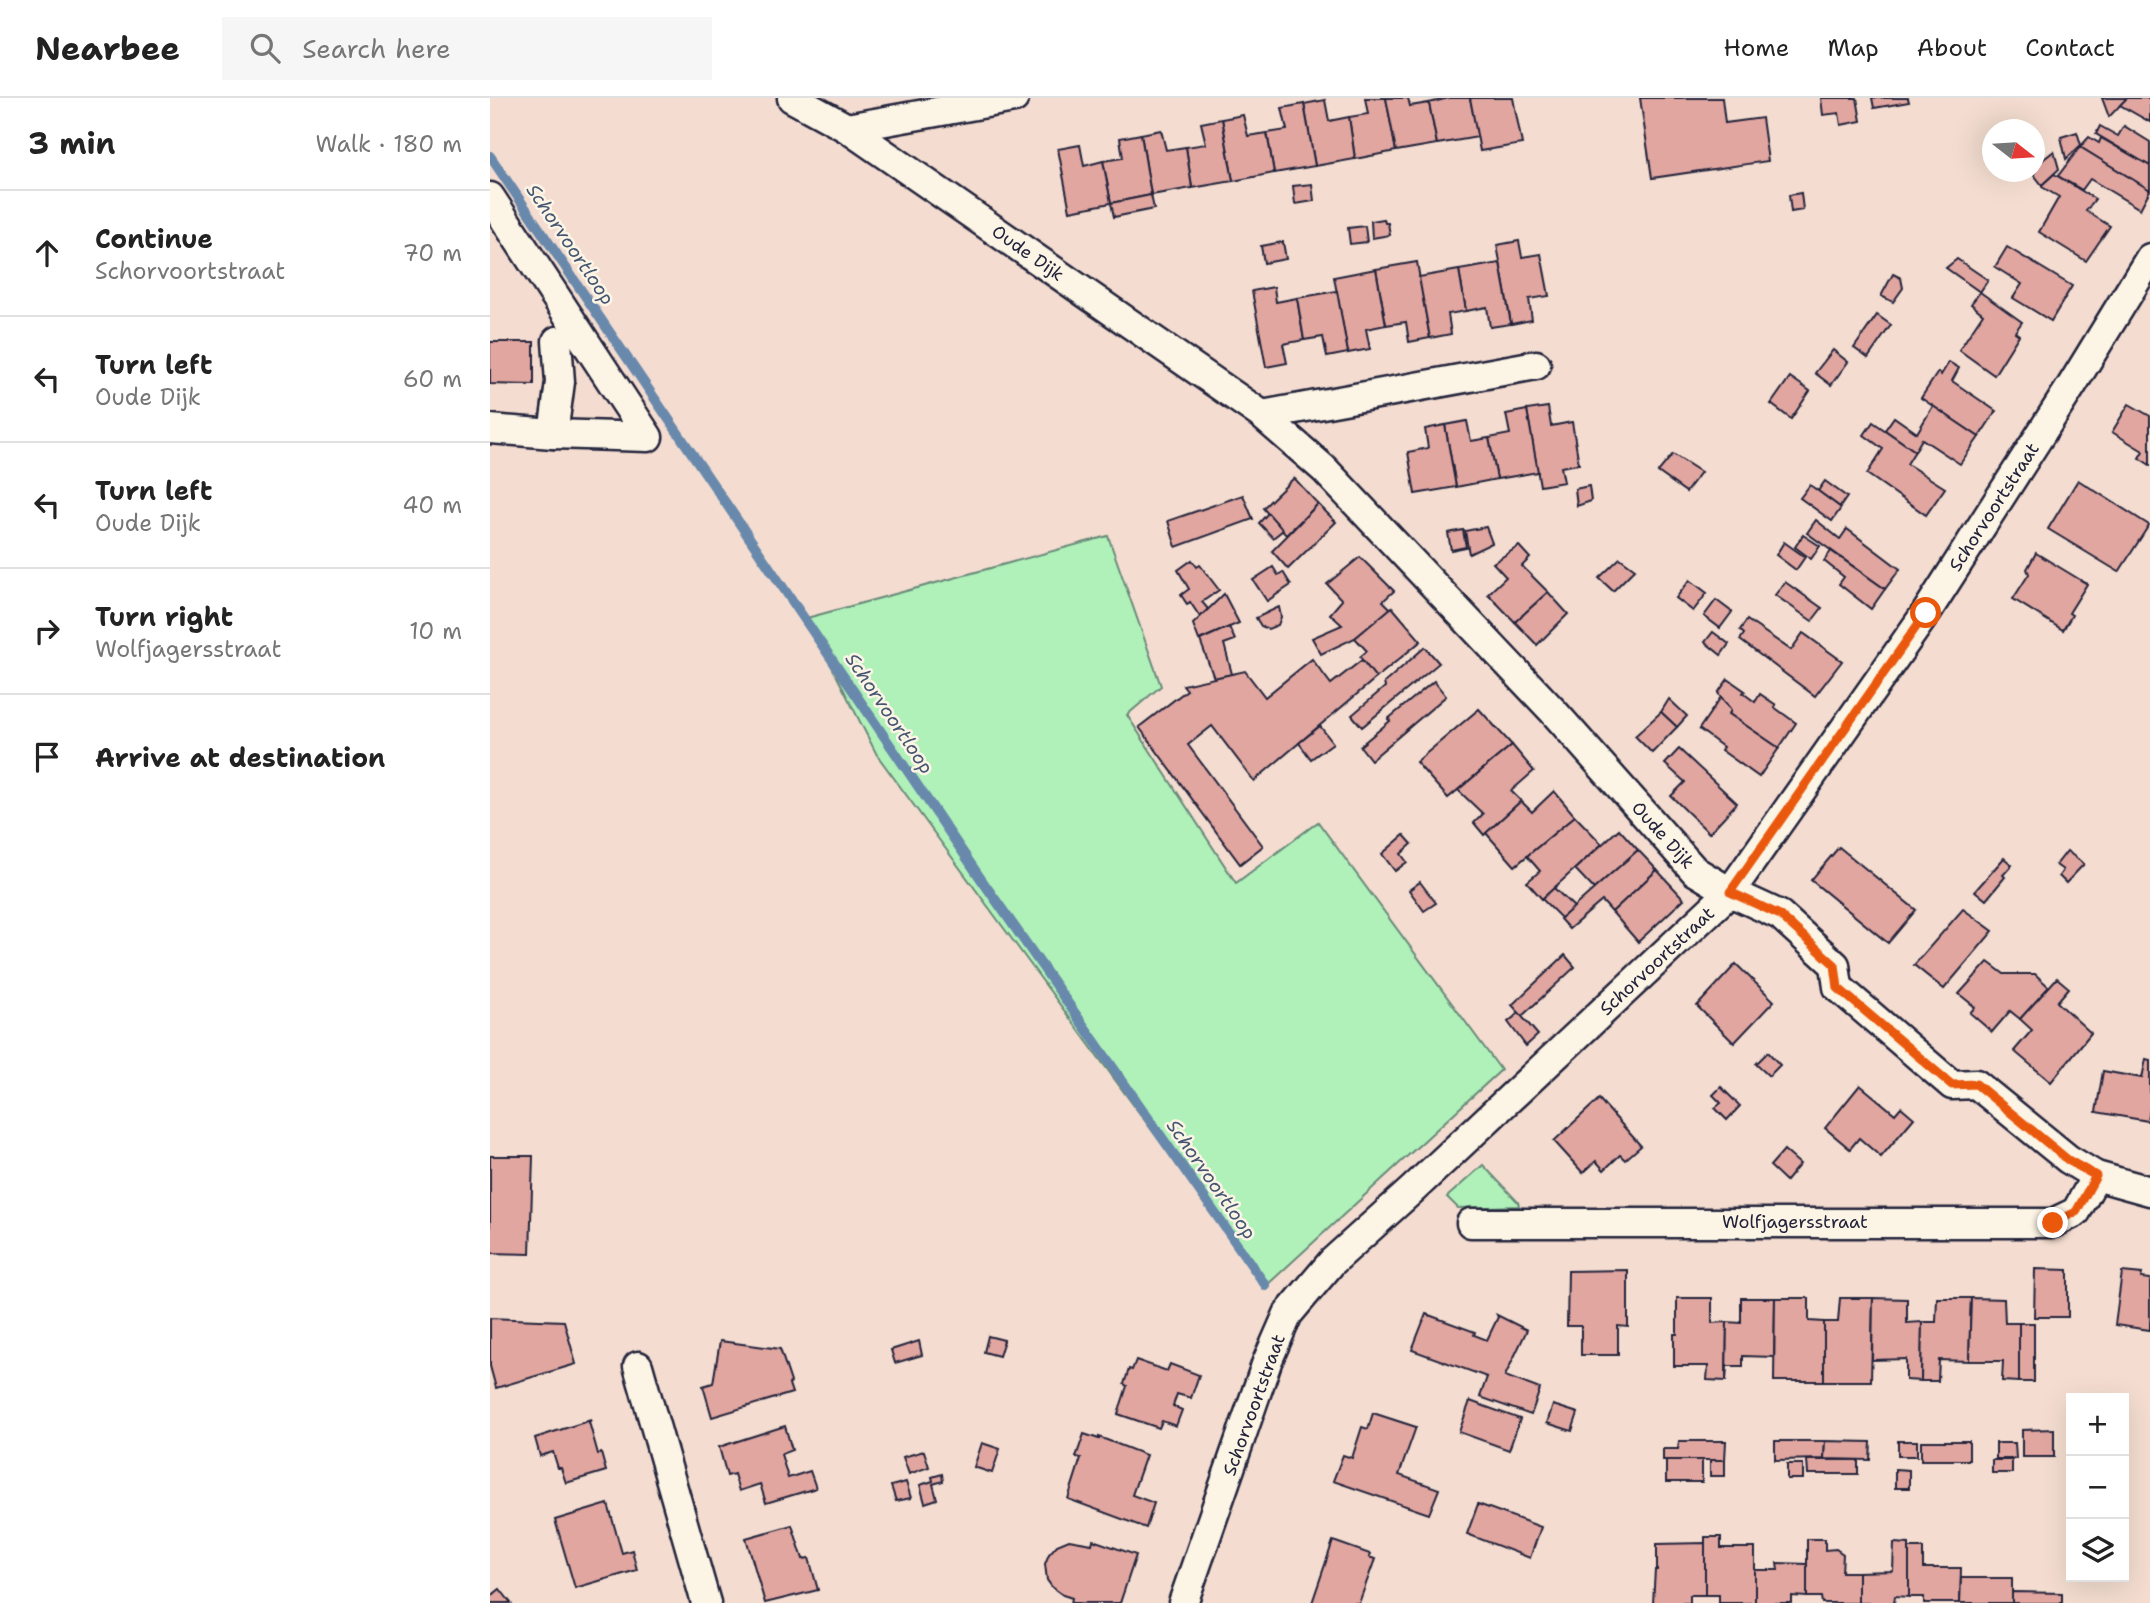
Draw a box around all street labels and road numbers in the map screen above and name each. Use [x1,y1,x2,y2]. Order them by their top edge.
street label: Oude Dijk [987,219,1069,287]
street label: Schorvoortstraat [1943,438,2045,576]
street label: Oude Dijk [1626,796,1700,874]
street label: Schorvoortstraat [1594,901,1720,1021]
street label: Wolfjagersstraat [1722,1210,1868,1234]
street label: Schorvoortstraat [1217,1331,1291,1479]

